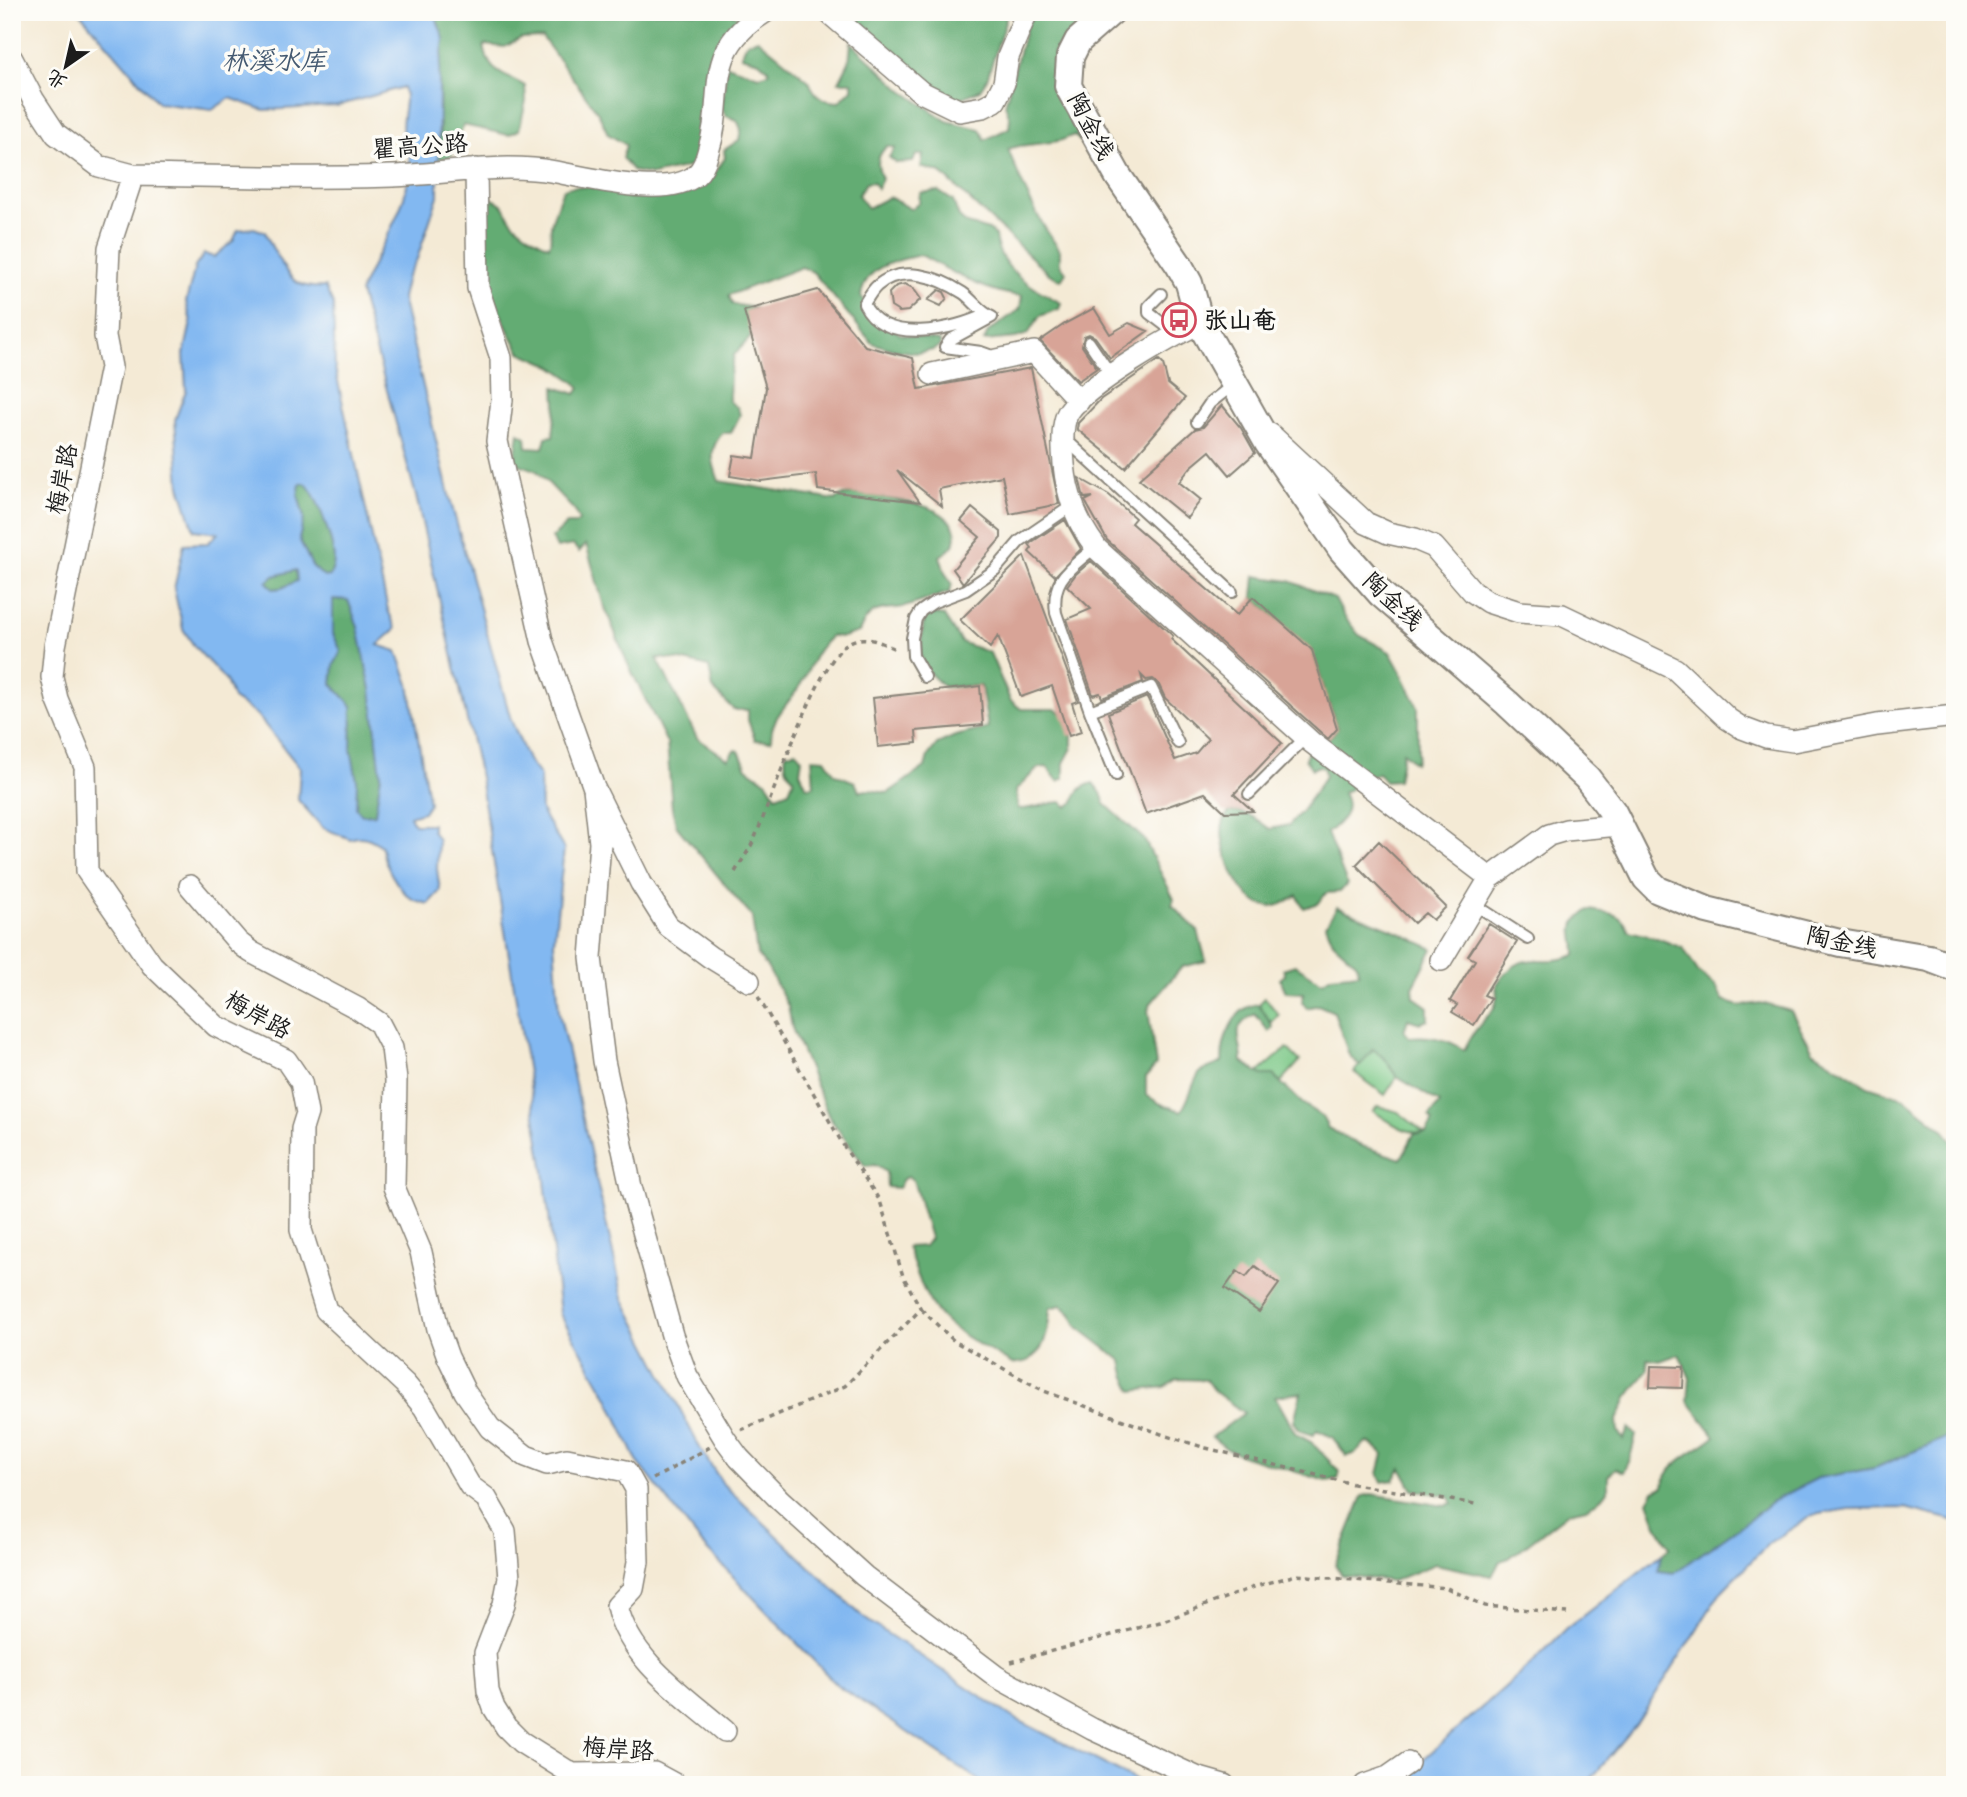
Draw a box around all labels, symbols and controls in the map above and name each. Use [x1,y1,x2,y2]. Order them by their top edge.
north arrow [32,32,102,102]
water label: 林溪水库 [222,37,328,83]
text: 北 [40,61,74,99]
street label: 陶金线 [1056,84,1126,168]
street label: 瞿高公路 [371,122,469,170]
place label: 张山奄 [1204,299,1276,341]
bus stop icon: 张山奄 [1160,301,1198,339]
street label: 梅岸路 [35,440,89,518]
street label: 陶金线 [1352,561,1434,641]
street label: 陶金线 [1802,914,1882,970]
street label: 梅岸路 [216,979,300,1051]
street label: 梅岸路 [581,1726,655,1772]

